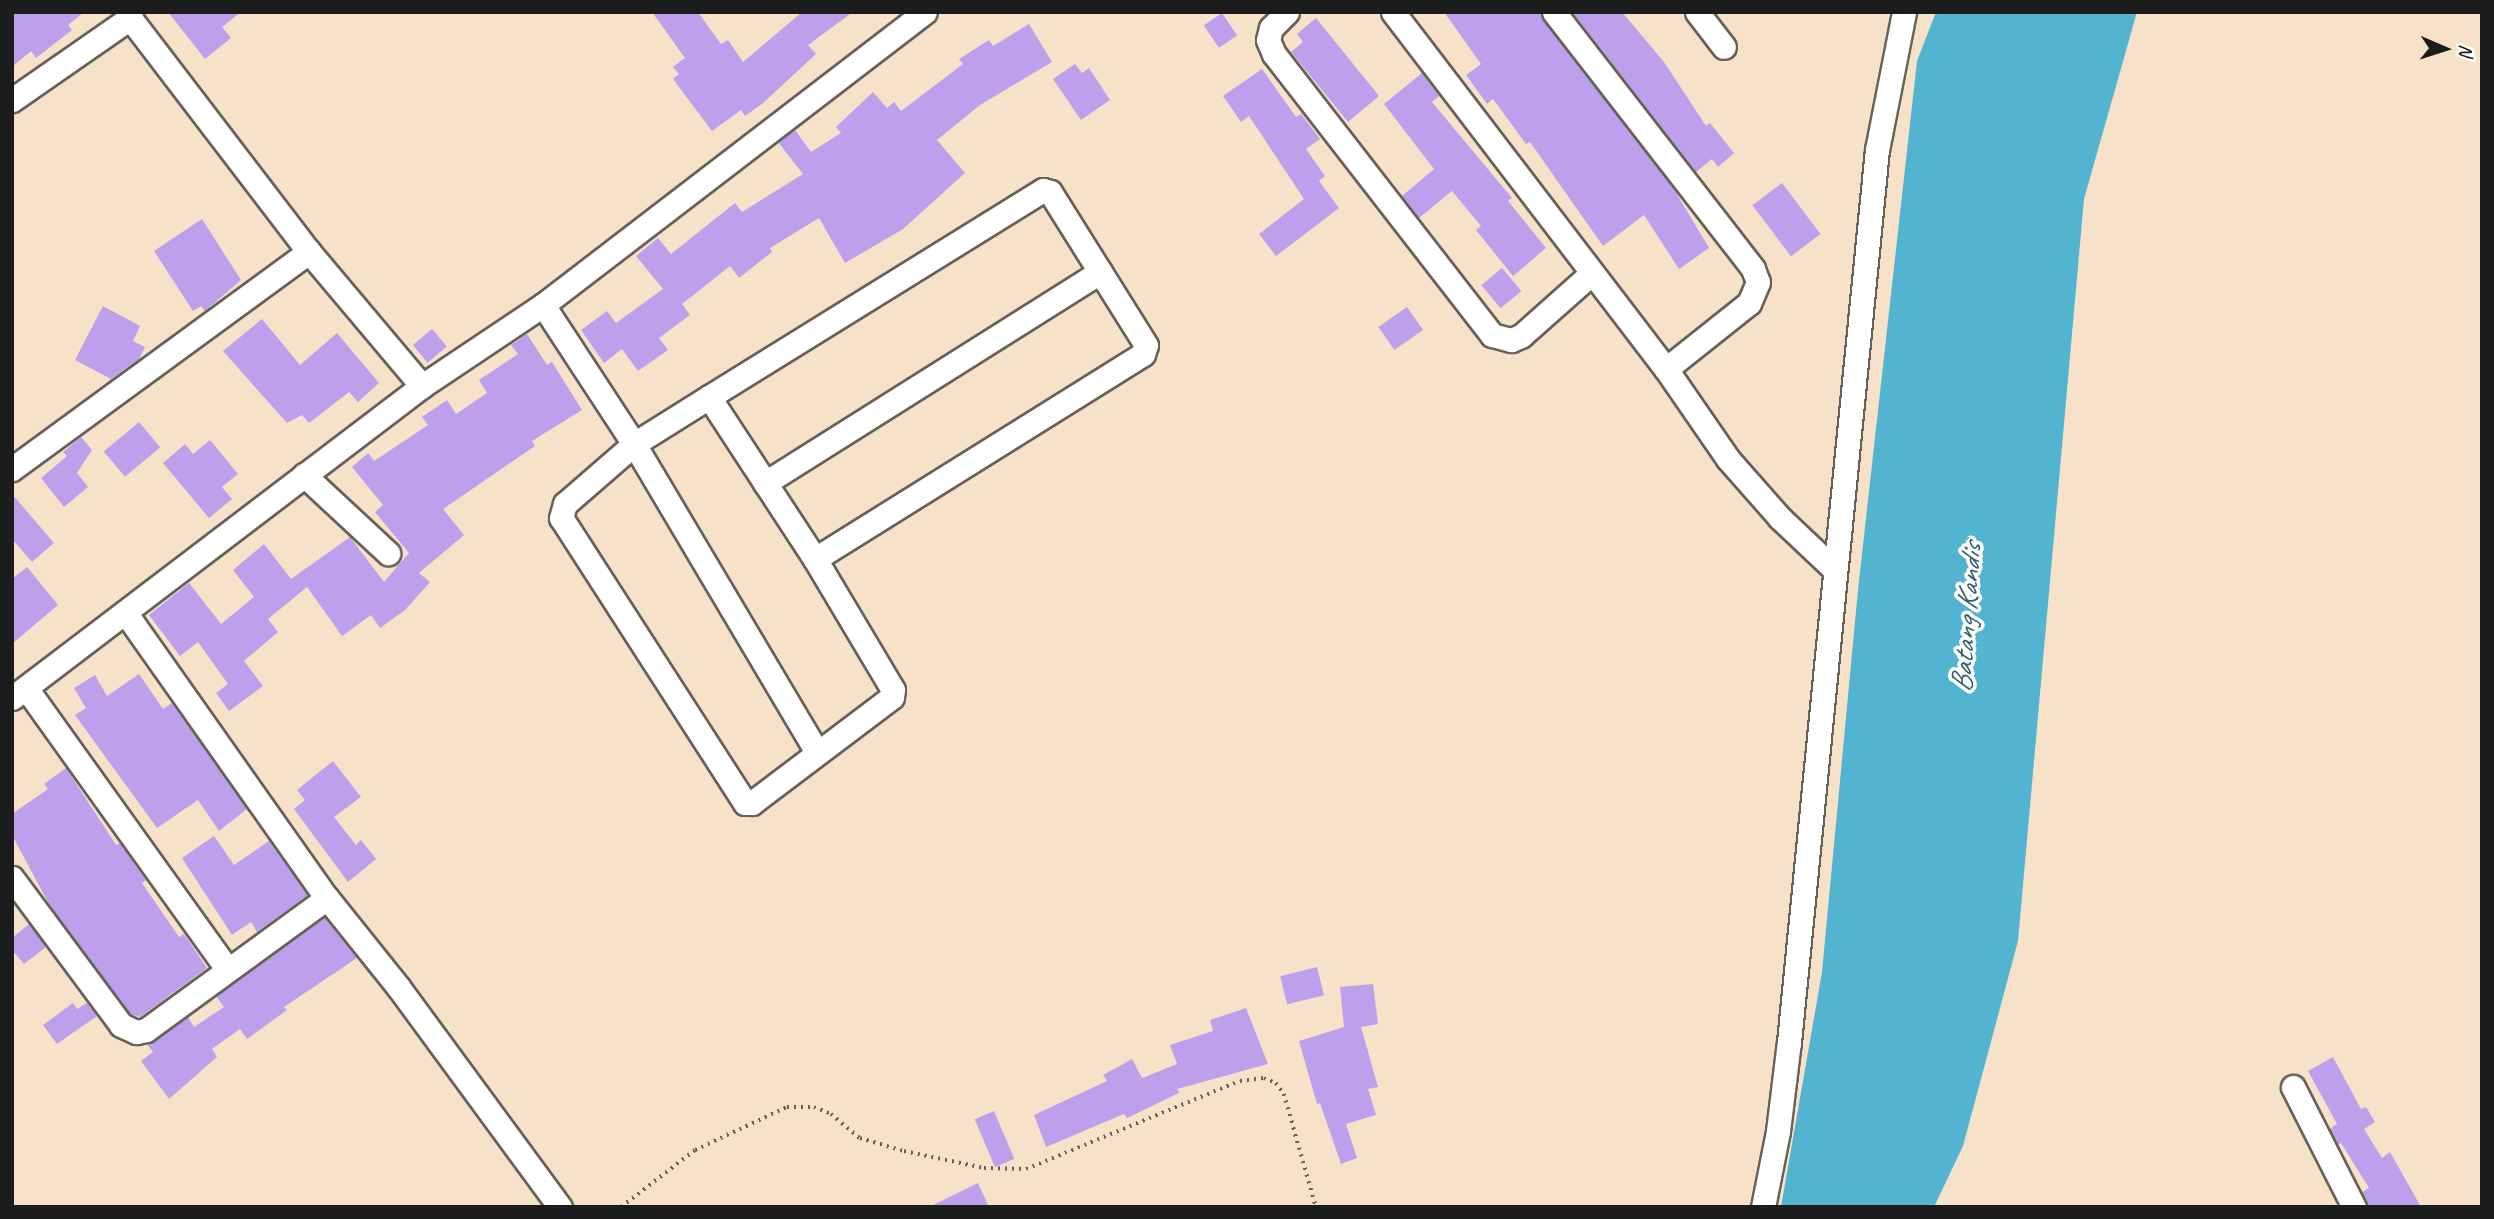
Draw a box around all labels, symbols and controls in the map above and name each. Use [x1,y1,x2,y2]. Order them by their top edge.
north arrow [2410,14,2480,84]
text: N [2454,44,2478,57]
water label: Batang Kandis [1943,542,1989,694]

